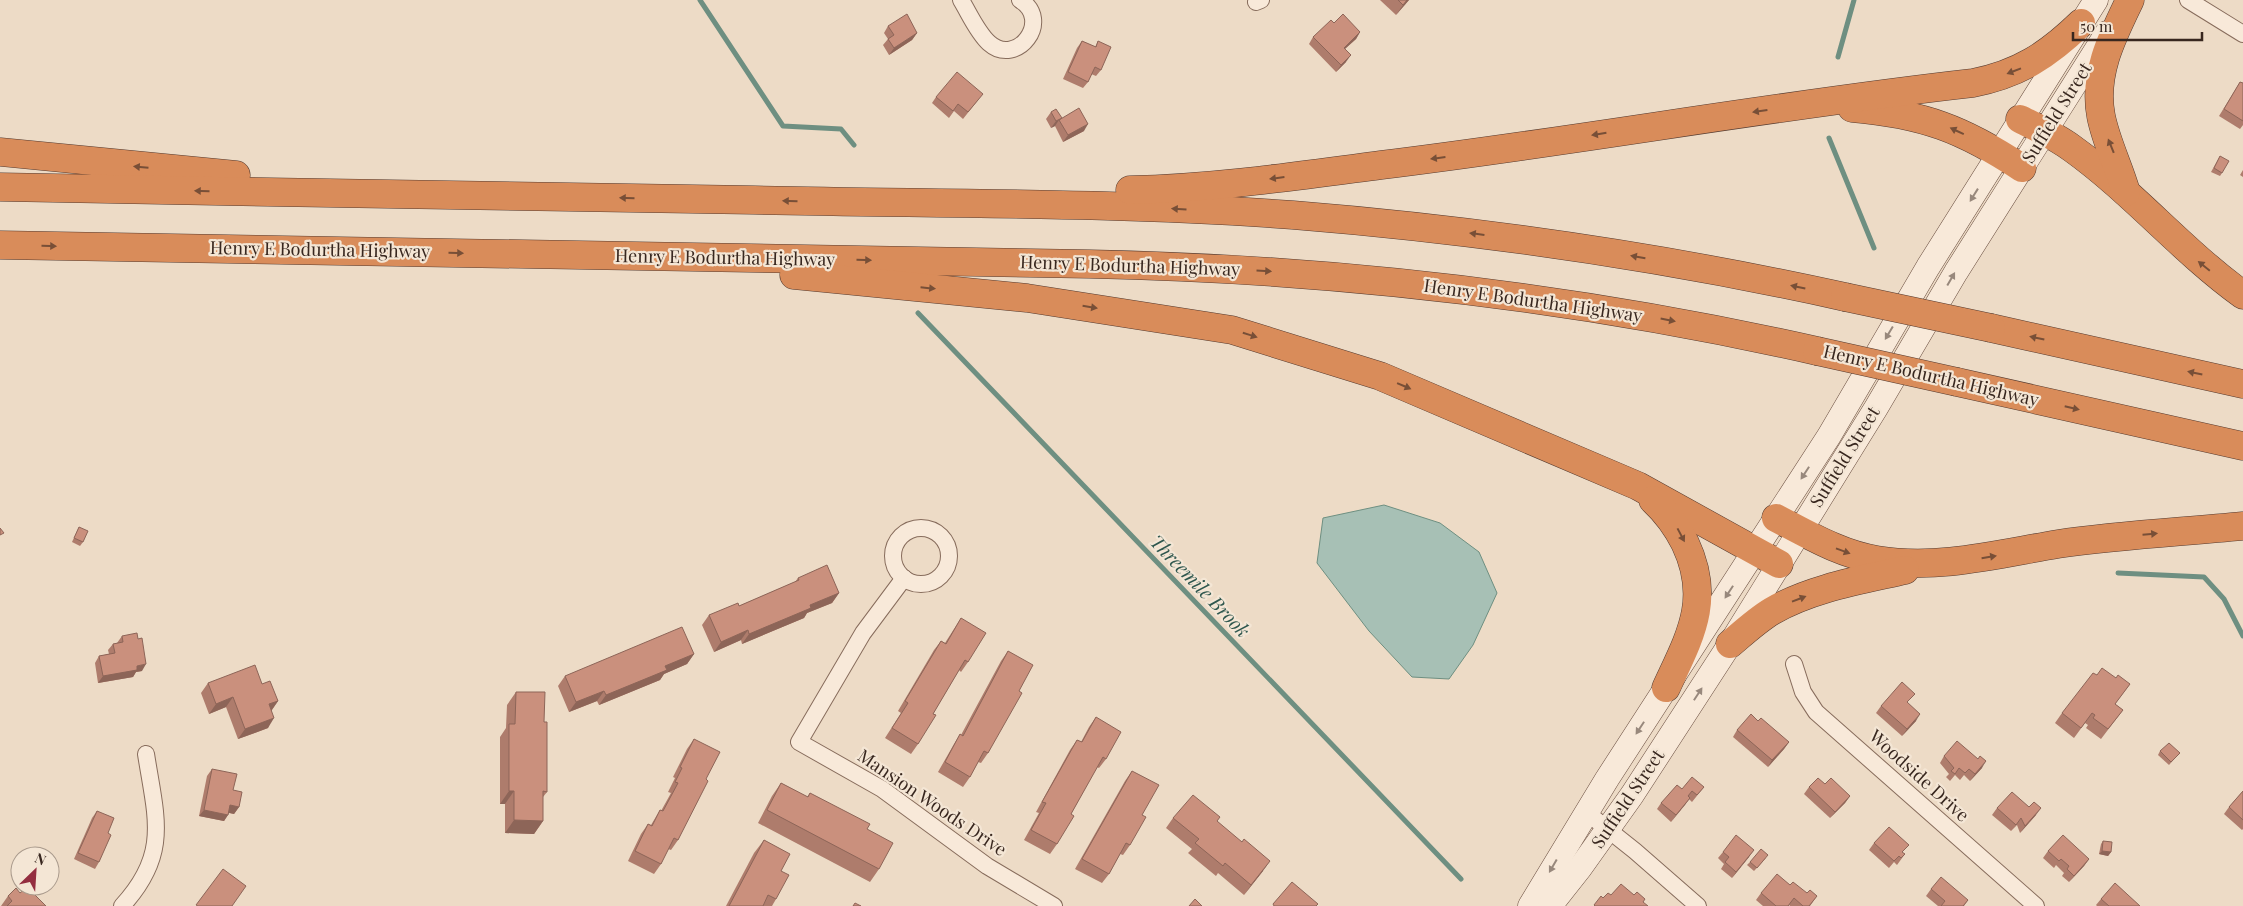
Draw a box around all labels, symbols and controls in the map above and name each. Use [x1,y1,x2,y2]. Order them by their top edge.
scale bar [2073,10,2202,42]
text: 50 m [2080,16,2113,36]
street label: Suffield Street [2016,57,2097,167]
one-way arrow [2006,67,2021,75]
one-way arrow [1751,108,1767,116]
one-way arrow [1950,126,1964,134]
one-way arrow [1590,131,1606,139]
one-way arrow [2106,139,2114,154]
one-way arrow [1430,154,1446,162]
one-way arrow [133,162,149,170]
one-way arrow [1268,174,1284,182]
one-way arrow [194,187,210,195]
one-way arrow [1969,188,1979,201]
one-way arrow [619,194,635,202]
one-way arrow [781,197,797,205]
one-way arrow [1171,205,1187,213]
one-way arrow [1469,230,1485,238]
street label: Henry E Bodurtha Highway [210,235,430,263]
one-way arrow [41,242,57,250]
street label: Henry E Bodurtha Highway [615,243,835,271]
one-way arrow [448,249,464,257]
street label: Henry E Bodurtha Highway [1019,249,1241,281]
one-way arrow [1630,253,1646,261]
one-way arrow [856,256,872,264]
one-way arrow [2198,260,2211,271]
one-way arrow [1256,268,1272,276]
street label: Henry E Bodurtha Highway [1422,273,1644,327]
one-way arrow [1947,273,1956,286]
one-way arrow [1789,282,1805,290]
one-way arrow [921,284,937,292]
one-way arrow [1082,304,1098,312]
one-way arrow [1661,317,1677,325]
one-way arrow [1885,327,1894,340]
one-way arrow [1242,332,1257,340]
one-way arrow [2029,334,2044,342]
street label: Henry E Bodurtha Highway [1821,339,2041,412]
one-way arrow [2188,369,2203,377]
one-way arrow [1397,383,1411,391]
street label: Suffield Street [1804,401,1885,511]
one-way arrow [2065,404,2080,412]
one-way arrow [1801,466,1810,479]
water label: Threemile Brook [1145,528,1257,643]
one-way arrow [1676,529,1685,542]
one-way arrow [2142,530,2158,538]
one-way arrow [1836,547,1851,555]
one-way arrow [1982,553,1998,561]
one-way arrow [1724,585,1733,599]
one-way arrow [1792,595,1807,603]
one-way arrow [1693,687,1702,700]
one-way arrow [1635,721,1645,735]
street label: Woodside Drive [1864,723,1975,827]
street label: Mansion Woods Drive [853,743,1012,861]
street label: Suffield Street [1585,744,1669,853]
north arrow [10,846,60,896]
text: N [32,848,49,870]
one-way arrow [1549,858,1557,873]

